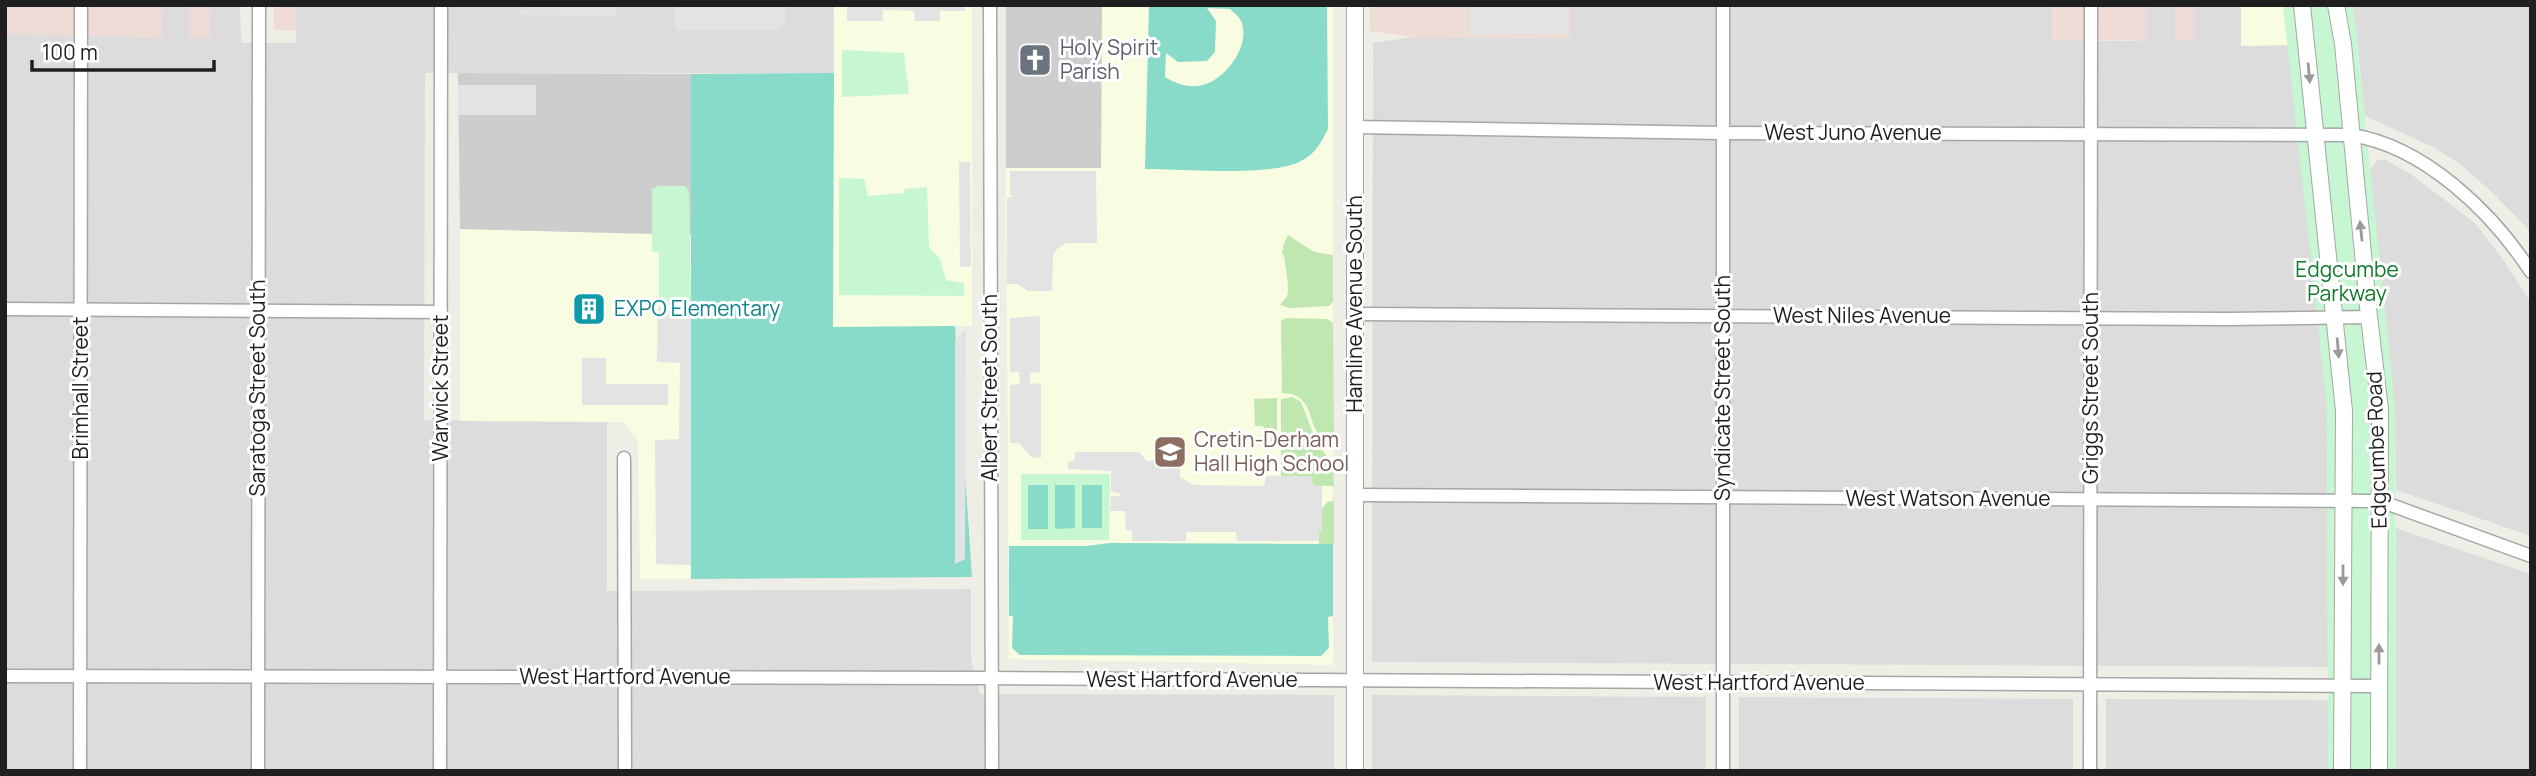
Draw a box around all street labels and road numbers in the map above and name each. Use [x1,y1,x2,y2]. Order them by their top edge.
street label: West Juno Avenue [1764,118,1942,146]
street label: Hamline Avenue South [1340,195,1368,413]
street label: Syndicate Street South [1708,275,1736,501]
street label: Saratoga Street South [243,280,271,496]
street label: Griggs Street South [2076,292,2104,484]
street label: Albert Street South [975,294,1003,482]
street label: West Niles Avenue [1773,301,1951,329]
street label: Warwick Street [426,315,454,461]
street label: Brimhall Street [66,317,94,459]
street label: Edgcumbe Road [2359,371,2393,529]
street label: West Watson Avenue [1845,484,2051,512]
street label: West Hartford Avenue [519,662,731,690]
street label: West Hartford Avenue [1086,665,1298,693]
street label: West Hartford Avenue [1653,668,1865,696]

